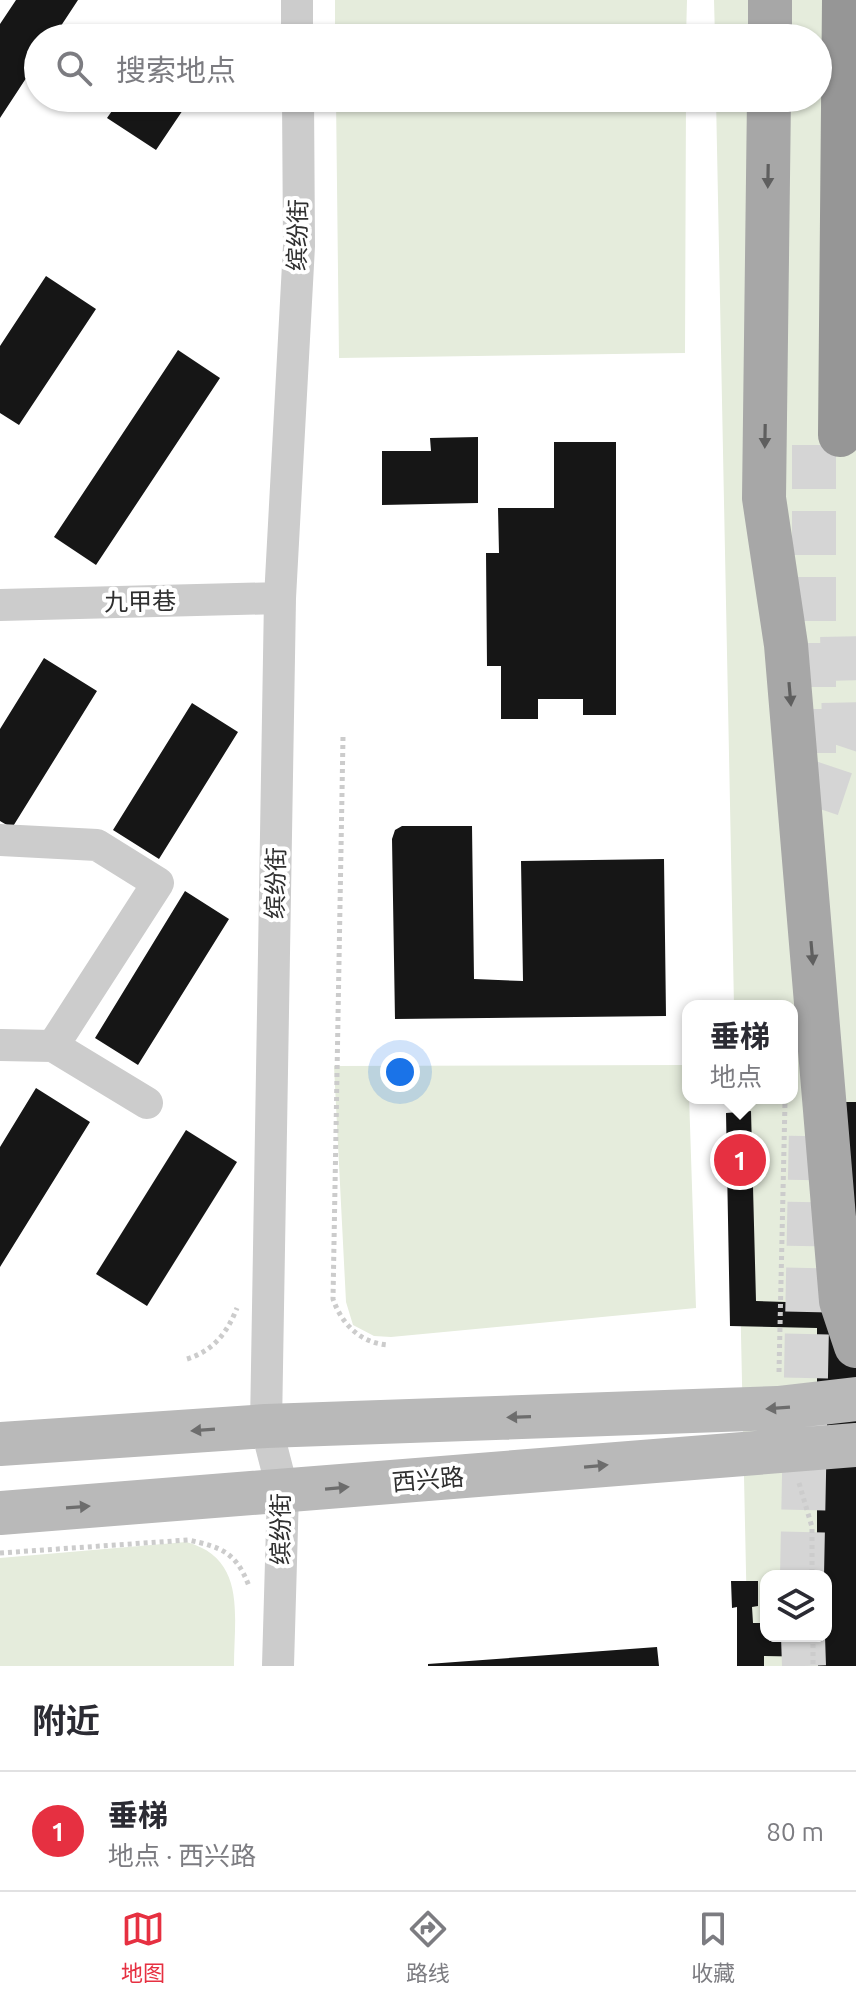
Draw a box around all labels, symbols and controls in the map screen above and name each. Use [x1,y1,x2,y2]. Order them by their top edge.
search box [24,24,832,112]
icon: search [52,46,96,90]
text: 搜索地点 [116,53,236,87]
one-way arrow [762,164,774,189]
street label: 缤纷街 [283,199,312,271]
one-way arrow [759,424,771,449]
street label: 九甲巷 [104,587,176,616]
one-way arrow [784,682,797,707]
street label: 缤纷街 [261,847,290,919]
one-way arrow [806,941,819,966]
popup [682,1000,798,1104]
text: 垂梯 [710,1019,770,1053]
your location [380,1052,420,1092]
text: 地点 [710,1062,762,1091]
pin: 1 [714,1130,766,1190]
one-way arrow [766,1402,791,1415]
one-way arrow [506,1411,531,1424]
one-way arrow [190,1424,215,1437]
one-way arrow [584,1459,609,1472]
street label: 西兴路 [391,1463,465,1496]
one-way arrow [325,1481,350,1494]
street label: 缤纷街 [267,1493,294,1565]
one-way arrow [66,1500,91,1513]
map controls [760,1570,832,1642]
button: layers [760,1570,832,1642]
text: 附近 [32,1701,100,1739]
text: 垂梯 [108,1798,168,1832]
text: 1 [51,1817,65,1846]
text: 80 m [766,1817,824,1846]
text: 地点 · 西兴路 [108,1841,256,1870]
tab: 地图 [121,1907,165,1987]
tab: 路线 [406,1907,450,1987]
tab: 收藏 [691,1907,735,1987]

